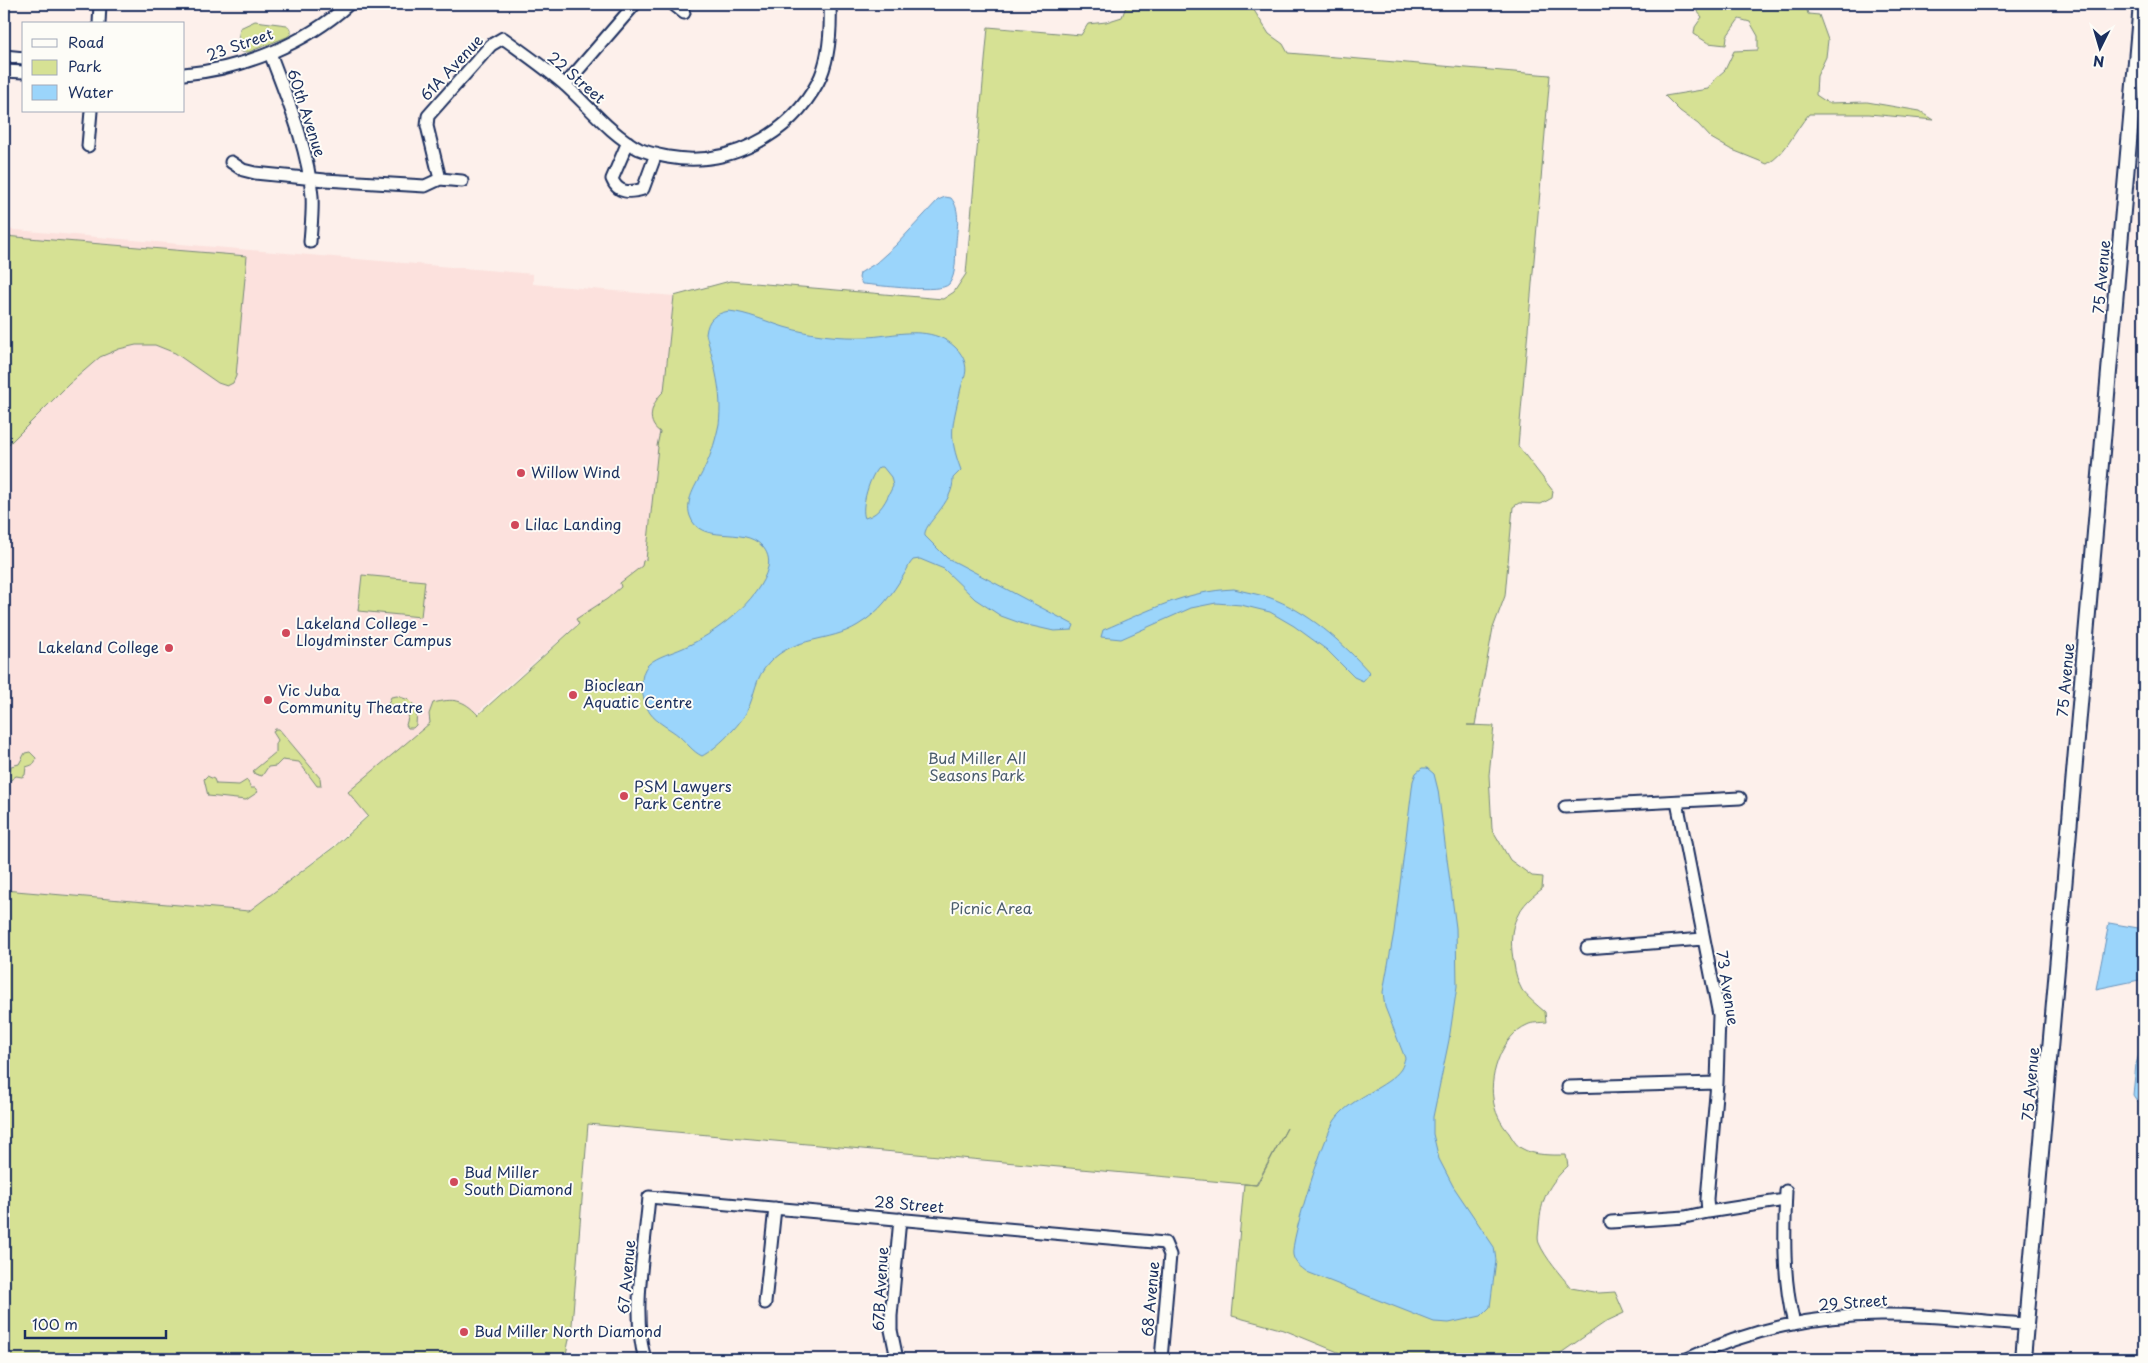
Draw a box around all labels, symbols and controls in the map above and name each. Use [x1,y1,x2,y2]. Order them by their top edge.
street label: 23 Street [203,21,276,66]
legend [22,22,185,112]
north arrow [2076,22,2126,72]
street label: 61A Avenue [414,29,488,105]
text: Road [68,30,104,53]
street label: 22 Street [543,45,611,108]
text: N [2092,51,2105,72]
text: Park [68,54,102,77]
street label: 60th Avenue [282,65,333,160]
text: Water [68,80,113,103]
street label: 75 Avenue [2086,239,2115,315]
place label: Willow Wind [531,460,620,483]
marker: Willow Wind [515,467,527,479]
place label: Lilac Landing [525,512,621,535]
marker: Lilac Landing [509,519,521,531]
place label: Lakeland College - Lloydminster Campus [296,611,452,651]
marker: Lakeland College - Lloydminster Campus [280,627,292,639]
place label: Lakeland College [38,635,159,658]
marker: Lakeland College [163,642,175,654]
street label: 75 Avenue [2050,642,2079,718]
place label: Bioclean Aquatic Centre [583,673,692,713]
place label: Vic Juba Community Theatre [278,678,423,718]
marker: Bioclean Aquatic Centre [567,689,579,701]
marker: Vic Juba Community Theatre [262,694,274,706]
park label: Bud Miller All Seasons Park [928,746,1026,786]
place label: PSM Lawyers Park Centre [634,774,732,814]
marker: PSM Lawyers Park Centre [618,790,630,802]
park label: Picnic Area [950,896,1033,919]
street label: 73 Avenue [1711,949,1746,1027]
street label: 75 Avenue [2015,1046,2044,1122]
place label: Bud Miller South Diamond [464,1160,573,1200]
marker: Bud Miller South Diamond [448,1176,460,1188]
street label: 28 Street [873,1189,945,1218]
street label: 67 Avenue [611,1239,640,1315]
street label: 67B Avenue [866,1246,893,1332]
street label: 68 Avenue [1135,1260,1164,1338]
street label: 29 Street [1818,1288,1888,1315]
scale bar [25,1308,166,1340]
text: 100 m [32,1312,78,1335]
place label: Bud Miller North Diamond [474,1319,662,1342]
marker: Bud Miller North Diamond [458,1326,470,1338]

